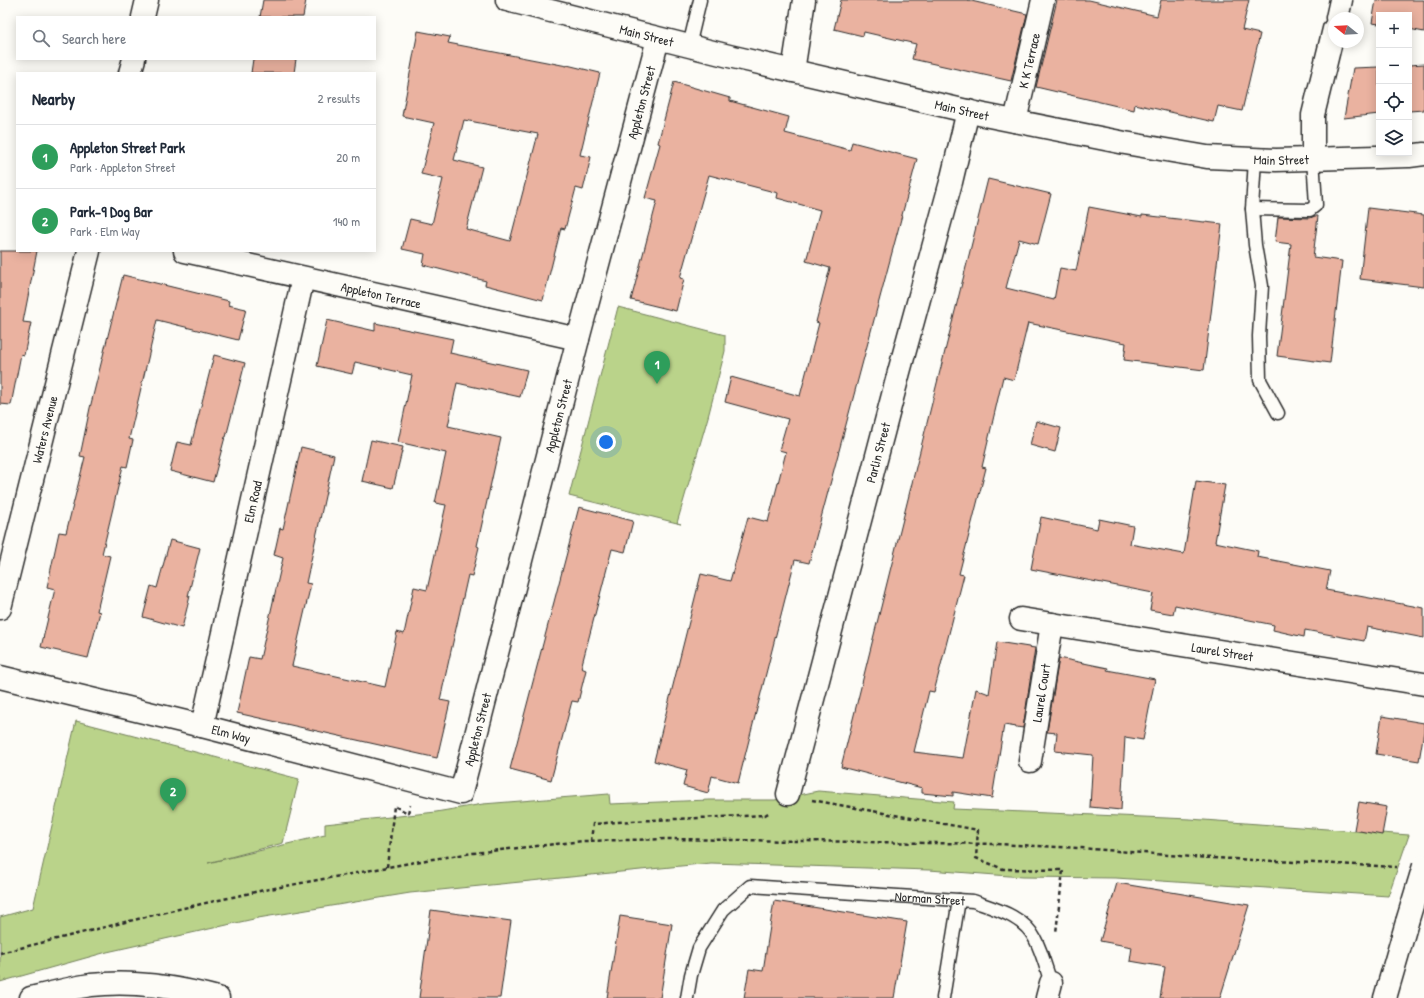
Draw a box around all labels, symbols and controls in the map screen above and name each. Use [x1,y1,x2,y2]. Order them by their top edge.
north arrow [1328,12,1364,48]
map controls [1376,12,1412,156]
button: + [1376,12,1412,48]
search box [16,16,376,60]
street label: Main Street [618,20,676,51]
icon: search [30,27,52,49]
text: Search here [62,28,126,49]
street label: K K Terrace [1014,31,1044,90]
button: − [1376,48,1412,84]
street label: Appleton Street [623,63,660,141]
button: locate [1376,84,1412,120]
text: Nearby [32,87,75,110]
text: 2 results [318,89,360,107]
street label: Main Street [933,95,991,125]
button: layers [1376,120,1412,156]
text: Appleton Street Park [70,137,185,158]
text: 1 [43,148,47,166]
text: 20 m [336,148,360,166]
street label: Main Street [1253,150,1310,169]
text: Park · Appleton Street [70,158,175,176]
text: Park-9 Dog Bar [70,201,153,222]
text: 2 [42,212,48,230]
text: 140 m [333,212,360,230]
text: Park · Elm Way [70,222,140,240]
street label: Appleton Terrace [339,277,423,313]
pin: 1 [644,351,670,384]
street label: Appleton Street [540,377,576,454]
street label: Waters Avenue [27,394,62,465]
street label: Parlin Street [861,420,895,485]
your location [596,432,616,452]
street label: Elm Road [239,479,266,524]
street label: Laurel Street [1190,638,1255,665]
street label: Laurel Court [1027,662,1055,723]
street label: Appleton Street [459,690,496,768]
street label: Elm Way [210,720,253,747]
pin: 2 [160,778,186,811]
street label: Norman Street [894,887,966,909]

